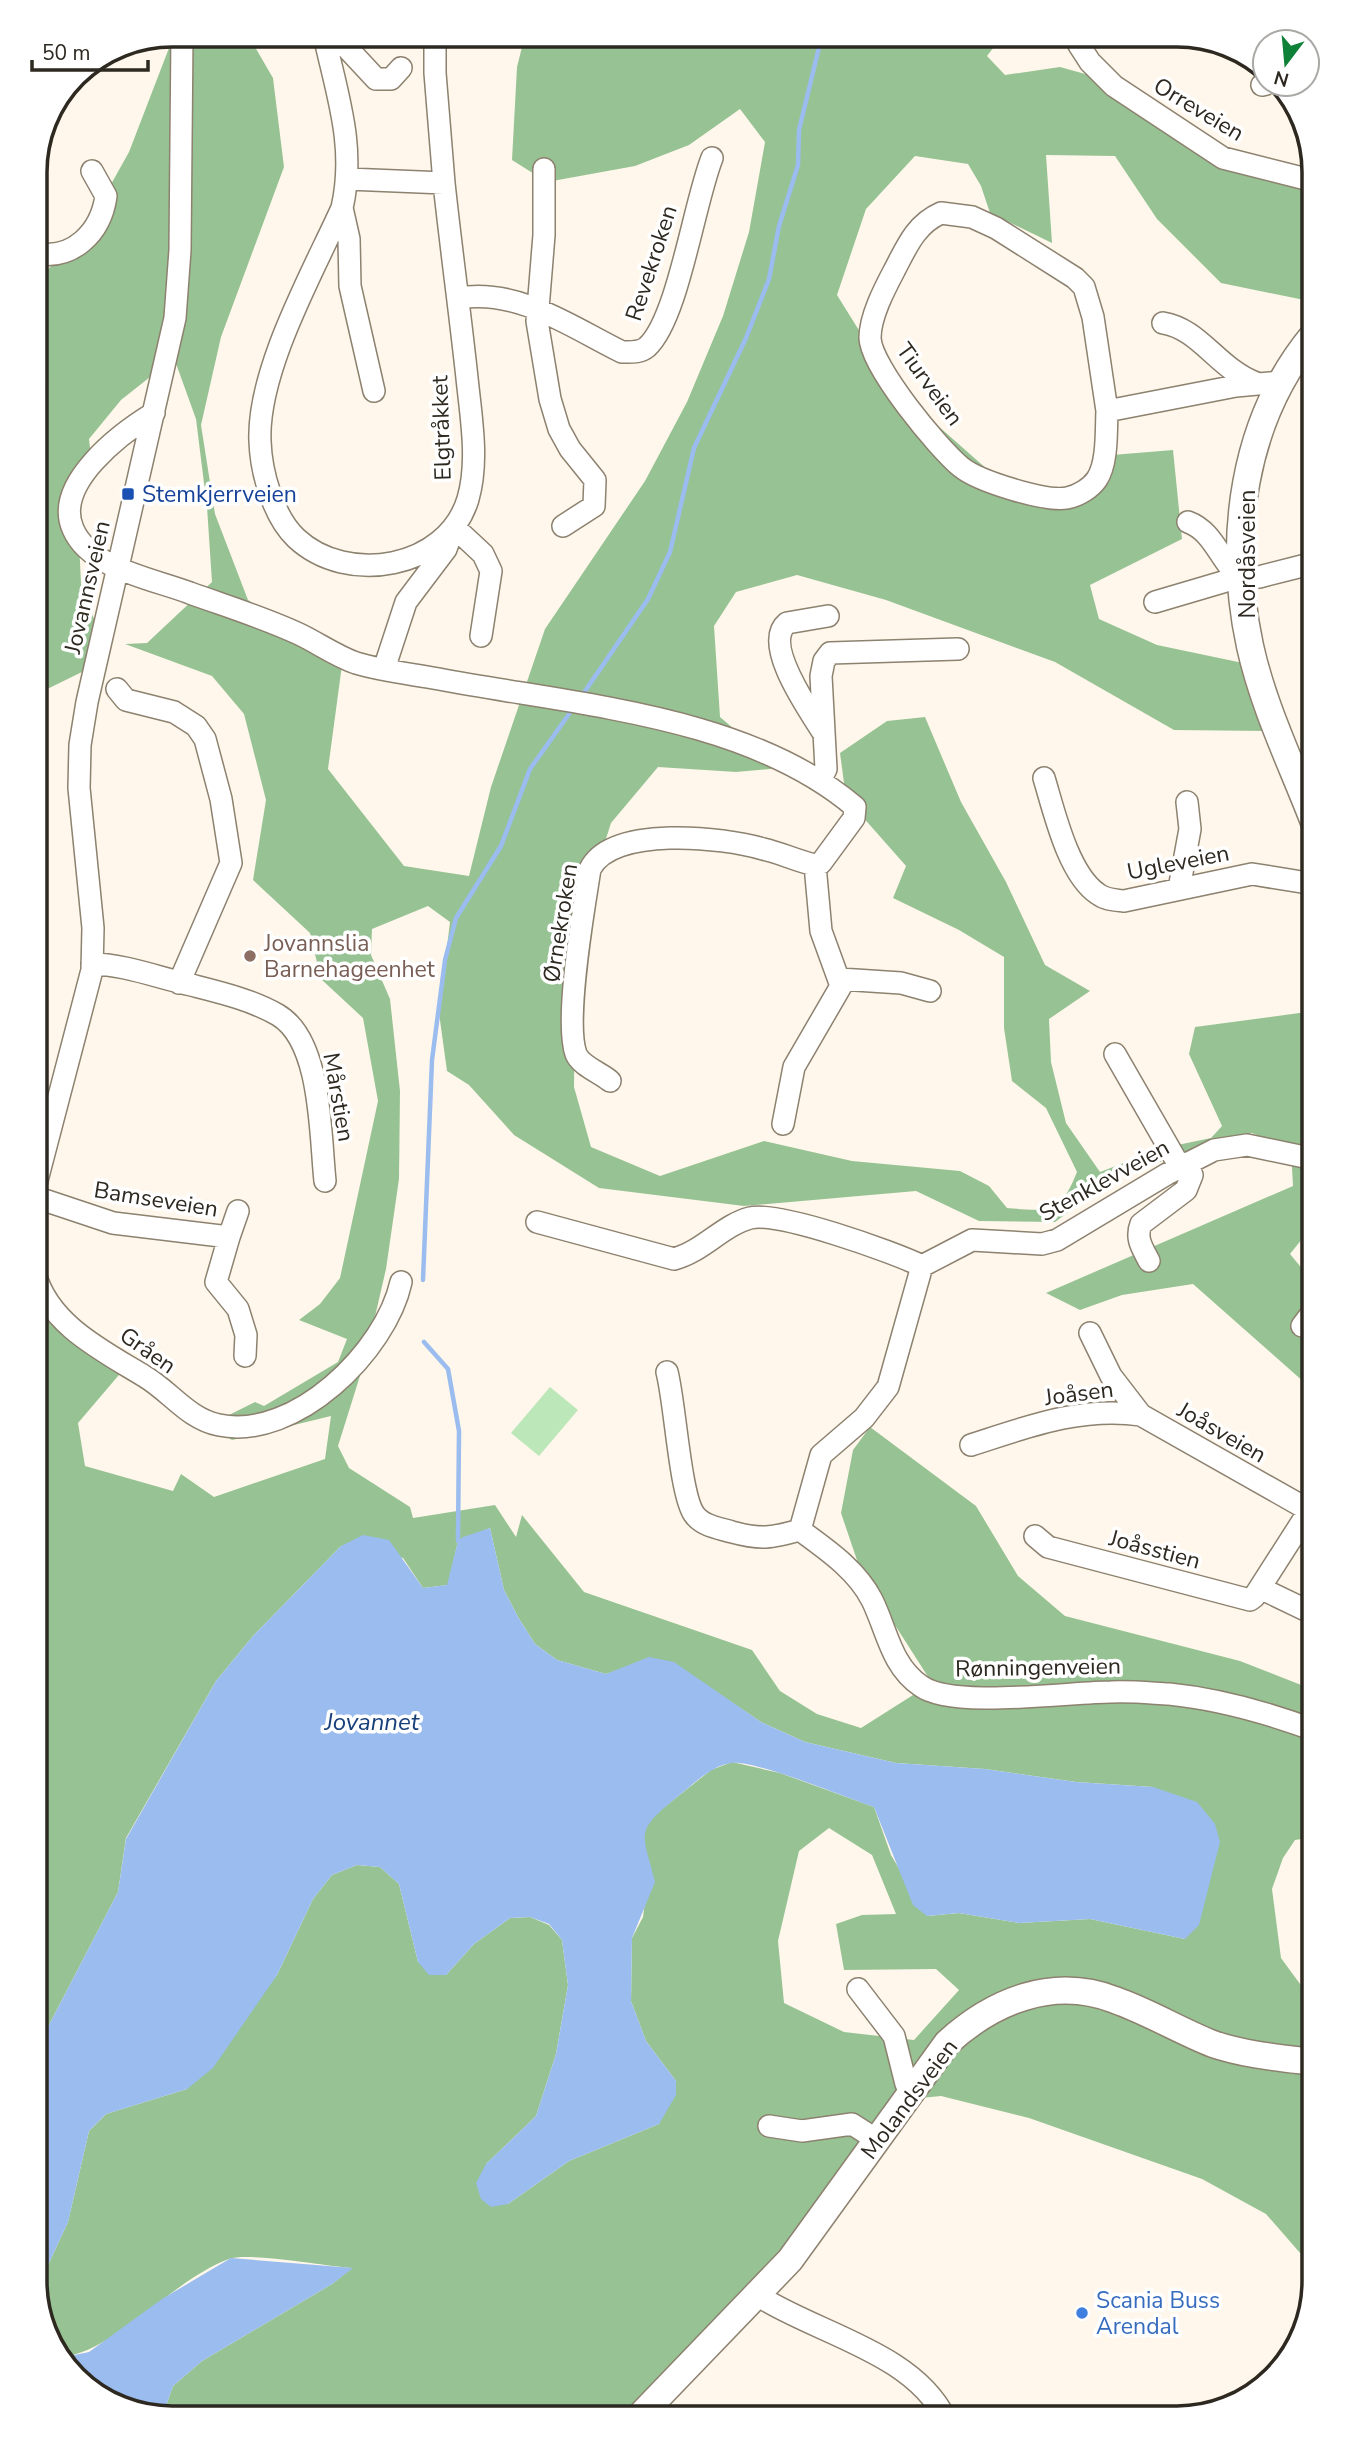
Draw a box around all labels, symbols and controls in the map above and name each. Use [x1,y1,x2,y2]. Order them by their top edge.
scale bar [32,28,147,72]
north arrow [1251,28,1321,98]
text: 50 m [42,39,91,67]
text: N [1271,64,1292,93]
street label: Orreveien [1148,70,1250,149]
street label: Revekroken [618,201,685,325]
street label: Tiurveien [889,337,970,432]
street label: Elgtråkket [424,374,459,481]
place label: Stemkjerrveien [142,479,297,510]
marker: Stemkjerrveien [120,486,136,502]
street label: Nordåsveien [1232,490,1263,618]
street label: Jovannsveien [57,518,118,658]
street label: Ugleveien [1124,837,1232,888]
street label: Ørnekroken [536,861,585,985]
place label: Jovannslia Barnehageenhet [263,928,436,985]
marker: Jovannslia Barnehageenhet [242,948,258,964]
street label: Mårstien [315,1050,362,1144]
street label: Stenklevveien [1034,1132,1175,1229]
street label: Bamseveien [92,1174,220,1225]
street label: Gråen [113,1320,182,1381]
street label: Joåsen [1042,1374,1115,1413]
street label: Joåsveien [1171,1394,1272,1470]
street label: Joåsstien [1105,1522,1204,1577]
street label: Rønningenveien [955,1651,1121,1684]
water label: Jovannet [324,1706,420,1738]
street label: Molandsveien [854,2033,965,2166]
place label: Scania Buss Arendal [1096,2285,1220,2342]
marker: Scania Buss Arendal [1074,2305,1090,2321]

